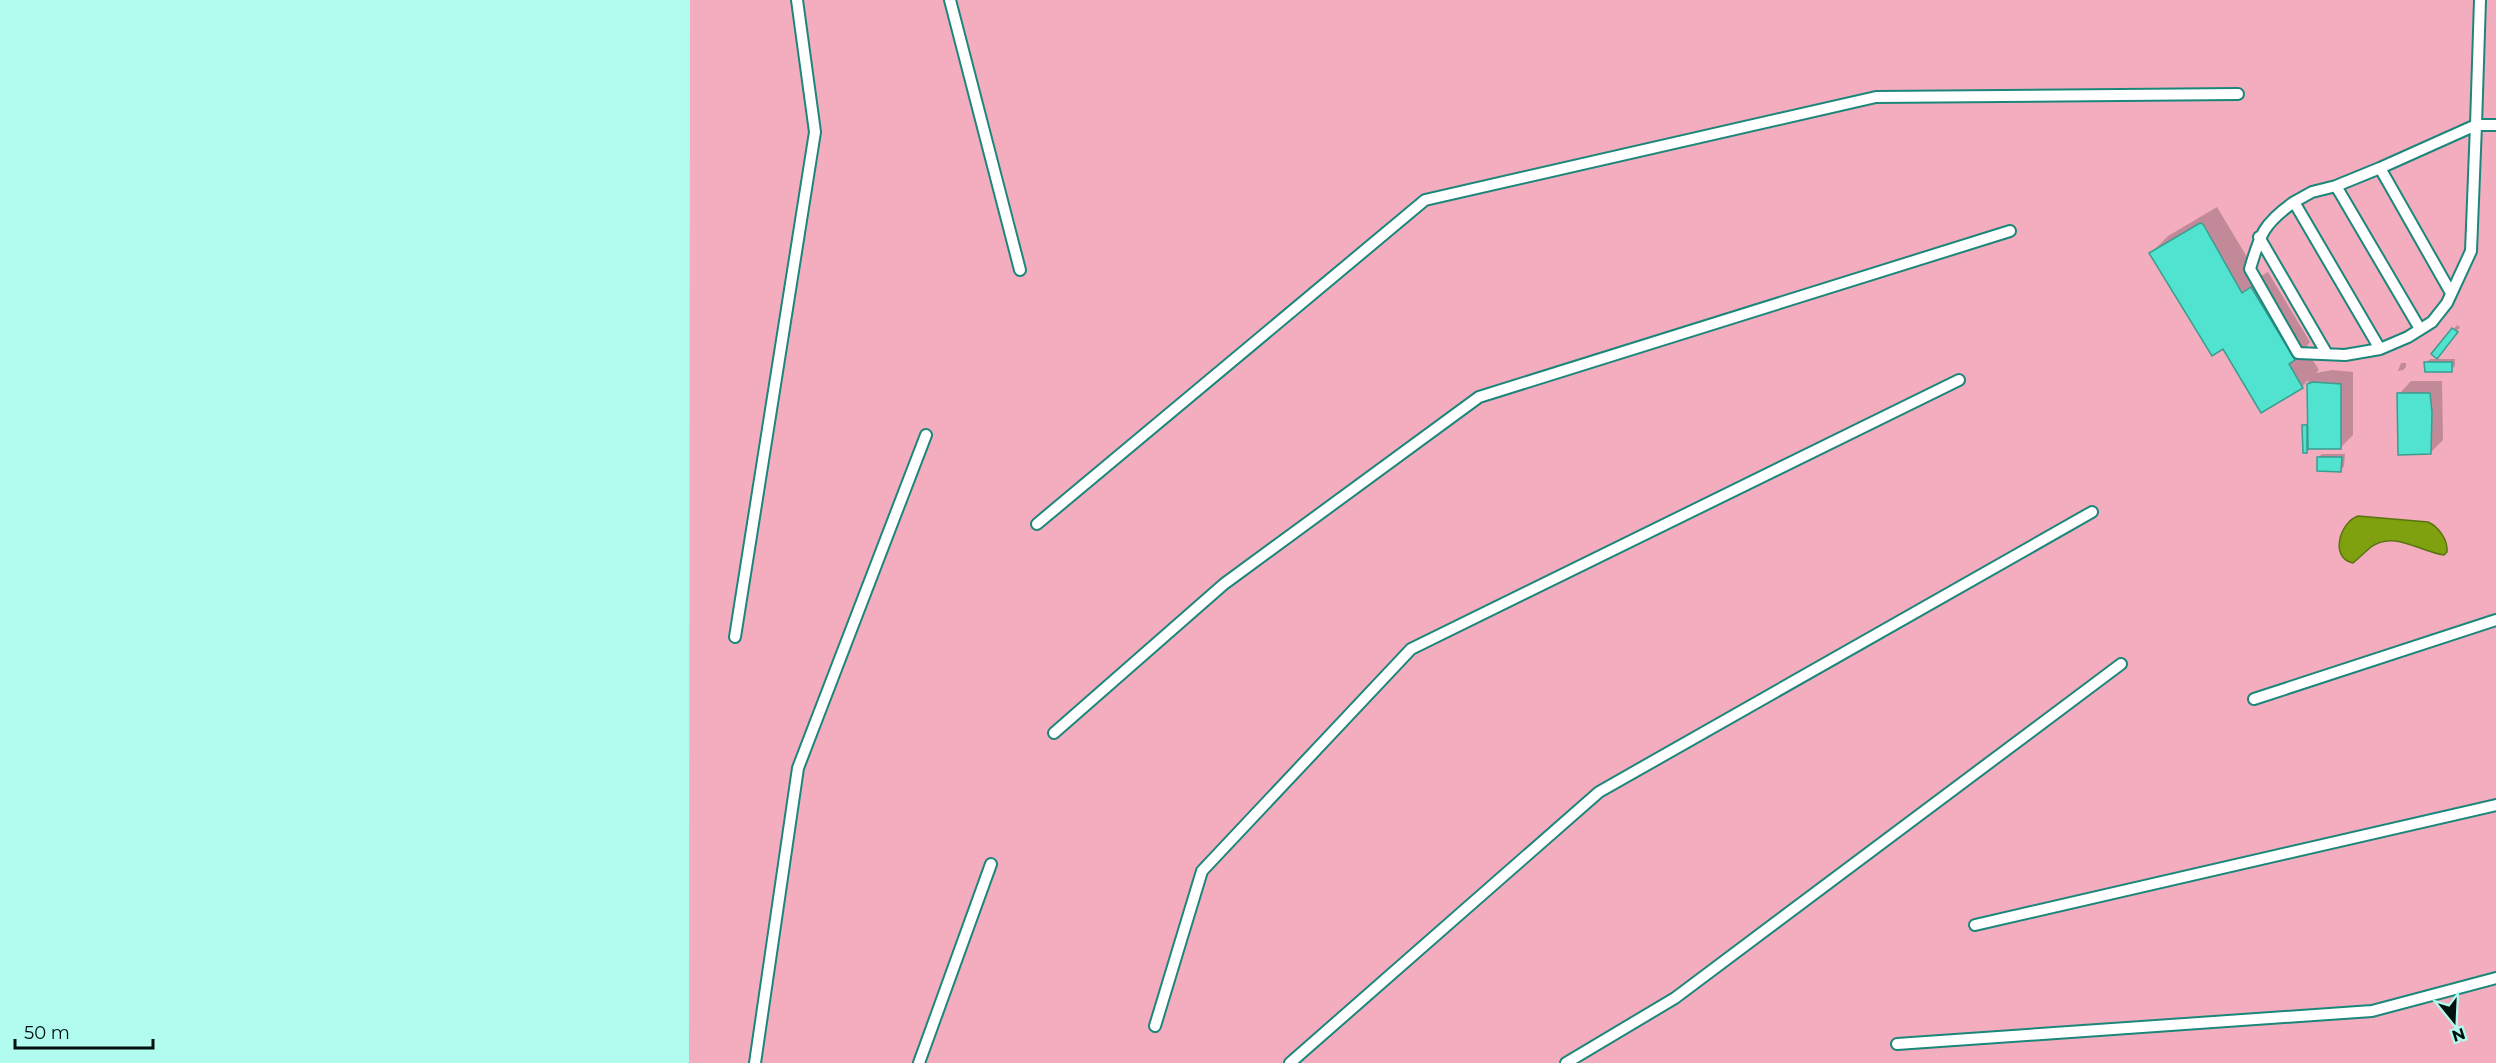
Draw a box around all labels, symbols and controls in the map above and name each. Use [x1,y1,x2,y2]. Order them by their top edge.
north arrow [2424,991,2484,1051]
scale bar [15,1012,153,1050]
text: 50 m [24,1022,70,1044]
text: N [2449,1024,2468,1046]

